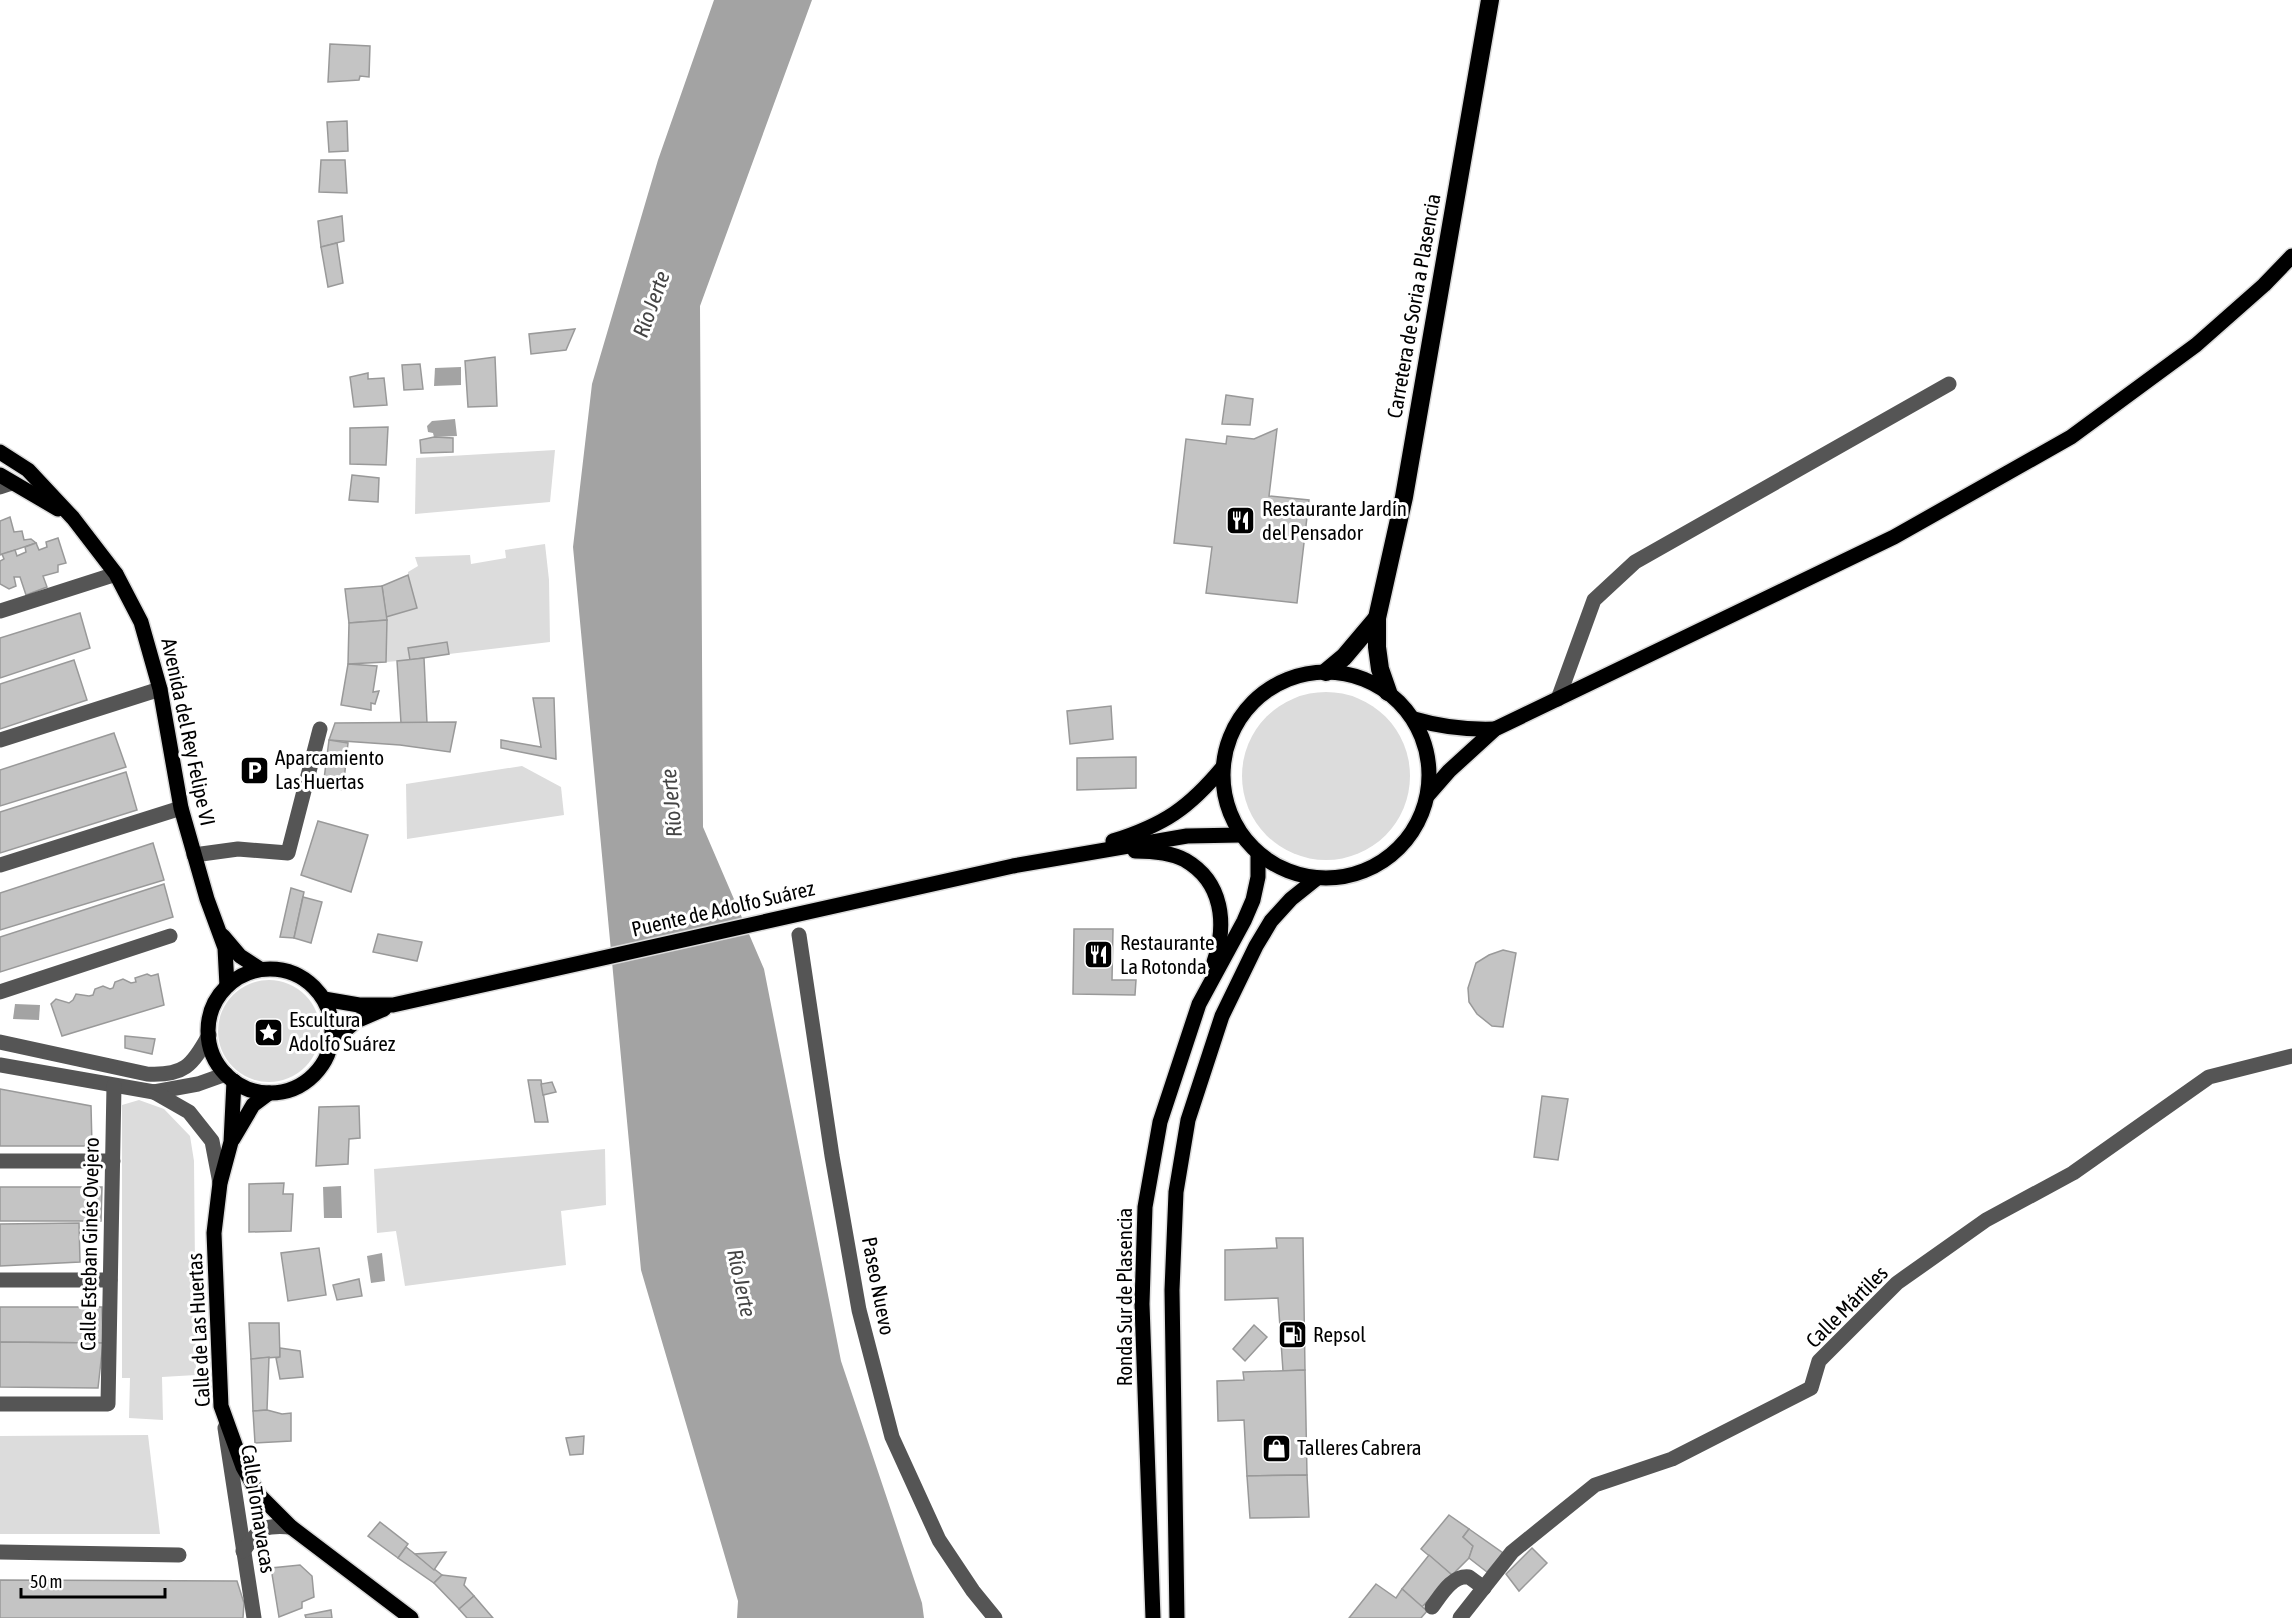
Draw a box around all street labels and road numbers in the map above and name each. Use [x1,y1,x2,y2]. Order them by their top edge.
street label: Carretera de Soria a Plasencia [1381,192,1445,420]
street label: Avenida del Rey Felipe VI [157,636,221,828]
street label: Puente de Adolfo Suárez [629,875,817,941]
street label: Calle Esteban Ginés Ovejero [75,1137,103,1351]
street label: Ronda Sur de Plasencia [1112,1208,1136,1386]
street label: Paseo Nuevo [858,1235,900,1337]
street label: Calle de Las Huertas [182,1252,214,1408]
street label: Calle Mártiles [1800,1260,1892,1352]
street label: Calle Tornavacas [237,1443,281,1575]

